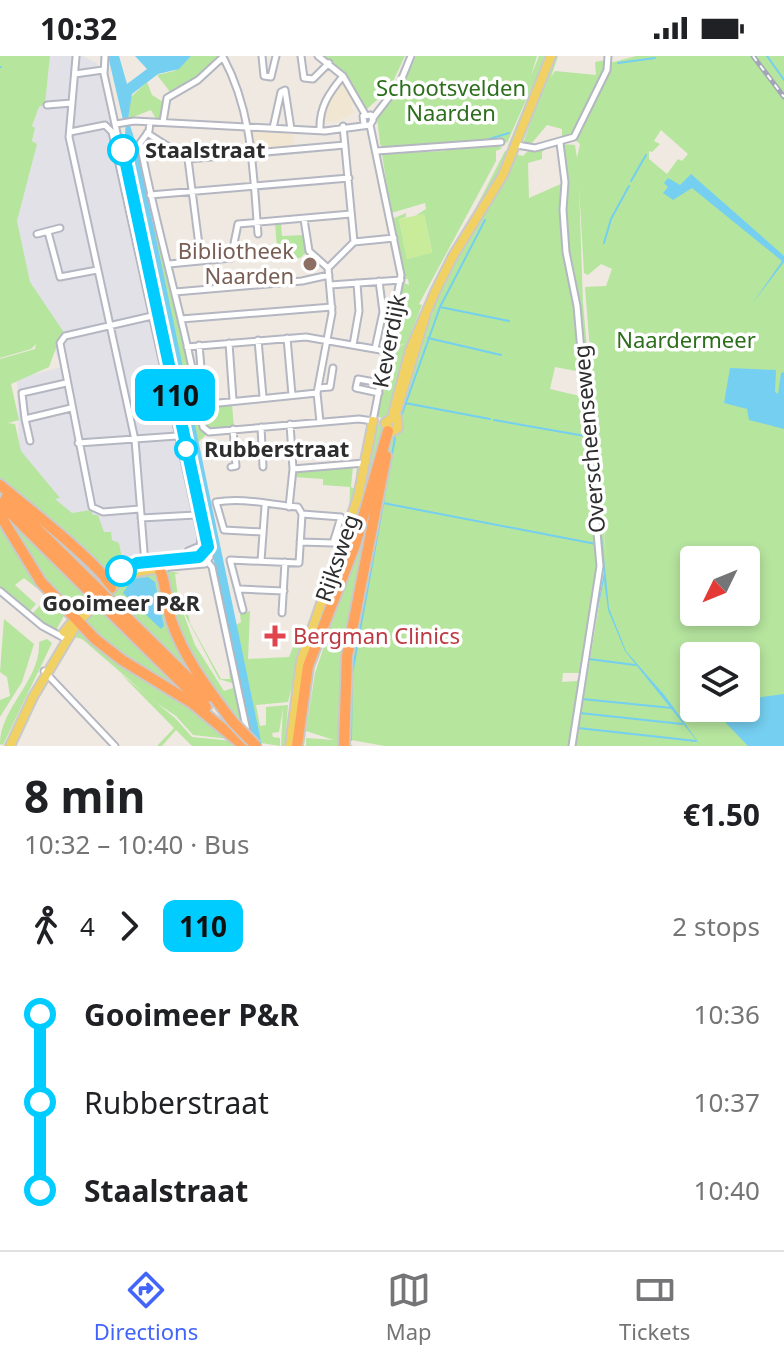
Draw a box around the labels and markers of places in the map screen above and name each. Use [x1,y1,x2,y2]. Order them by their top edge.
place label: Staalstraat [145,134,265,164]
marker: Staalstraat [108,135,138,165]
place label: Bibliotheek Naarden [178,235,294,290]
marker: Bibliotheek Naarden [301,255,319,273]
place label: Rubberstraat [204,433,349,463]
marker: Rubberstraat [175,438,197,460]
marker: Gooimeer P&R [106,556,136,586]
place label: Gooimeer P&R [42,587,200,617]
place label: Bergman Clinics [293,620,460,650]
marker: Bergman Clinics [264,625,286,647]

